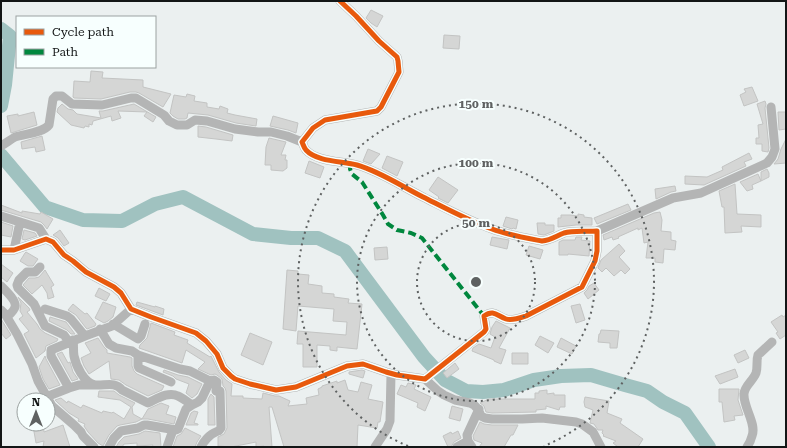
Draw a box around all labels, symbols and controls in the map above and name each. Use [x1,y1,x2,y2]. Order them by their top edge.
legend [16,16,156,68]
text: Cycle path [52,25,114,39]
text: Path [52,45,78,59]
text: 150 m [459,97,494,111]
text: 100 m [459,156,494,170]
text: 50 m [462,216,490,230]
centre of rings [469,275,483,289]
north arrow [16,392,56,432]
text: N [32,396,41,409]

